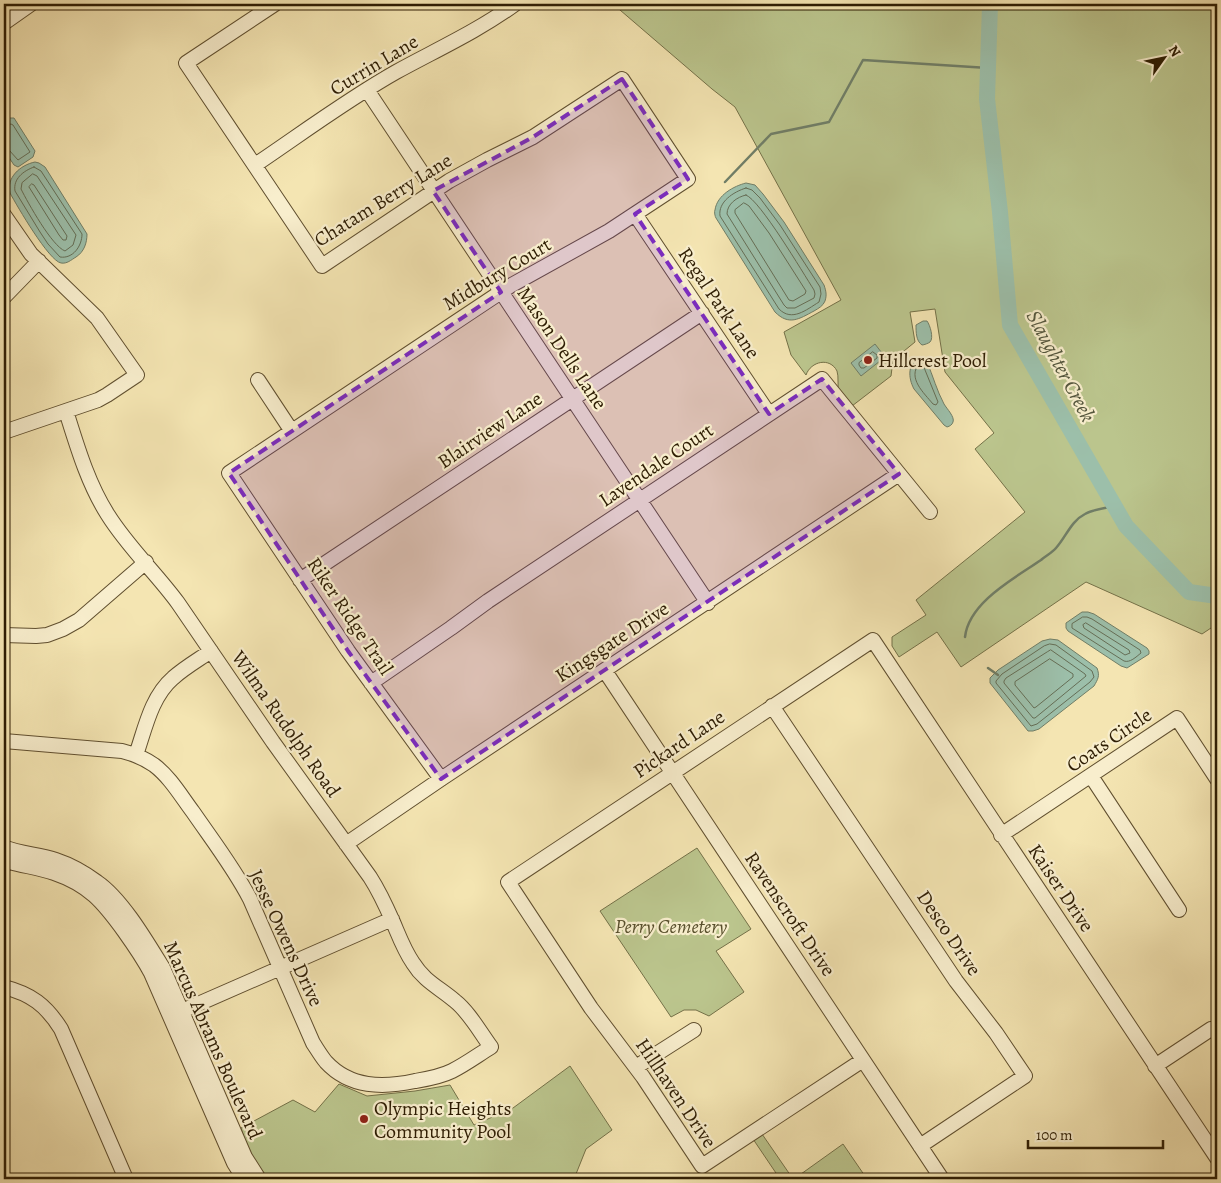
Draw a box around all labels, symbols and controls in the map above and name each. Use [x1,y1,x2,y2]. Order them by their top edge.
street label: Currin Lane [325,28,423,102]
north arrow [1138,32,1188,82]
text: N [1164,42,1185,61]
street label: Chatam Berry Lane [309,147,457,253]
street label: Midbury Court [438,231,557,317]
street label: Regal Park Lane [672,242,766,364]
street label: Mason Dells Lane [511,281,613,415]
water label: Slaughter Creek [1020,305,1102,427]
place label: Hillcrest Pool [878,347,987,374]
marker: Hillcrest Pool [862,354,874,366]
street label: Blairview Lane [432,385,548,475]
street label: Lavendale Court [593,417,719,513]
street label: Riker Ridge Trail [301,552,399,680]
street label: Kingsgate Drive [550,595,674,689]
street label: Wilma Rudolph Road [225,645,347,803]
street label: Coats Circle [1061,702,1157,778]
street label: Pickard Lane [628,703,730,785]
street label: Kaiser Drive [1022,839,1100,937]
street label: Ravenscroft Drive [738,846,842,982]
street label: Jesse Owens Drive [242,865,330,1011]
street label: Desco Drive [910,885,988,981]
park label: Perry Cemetery [615,913,727,940]
street label: Marcus Abrams Boulevard [157,937,269,1144]
street label: Hillhaven Drive [629,1033,723,1153]
place label: Olympic Heights Community Pool [374,1095,512,1145]
marker: Olympic Heights Community Pool [358,1113,370,1125]
scale bar [1028,1118,1164,1150]
text: 100 m [1036,1125,1073,1145]

